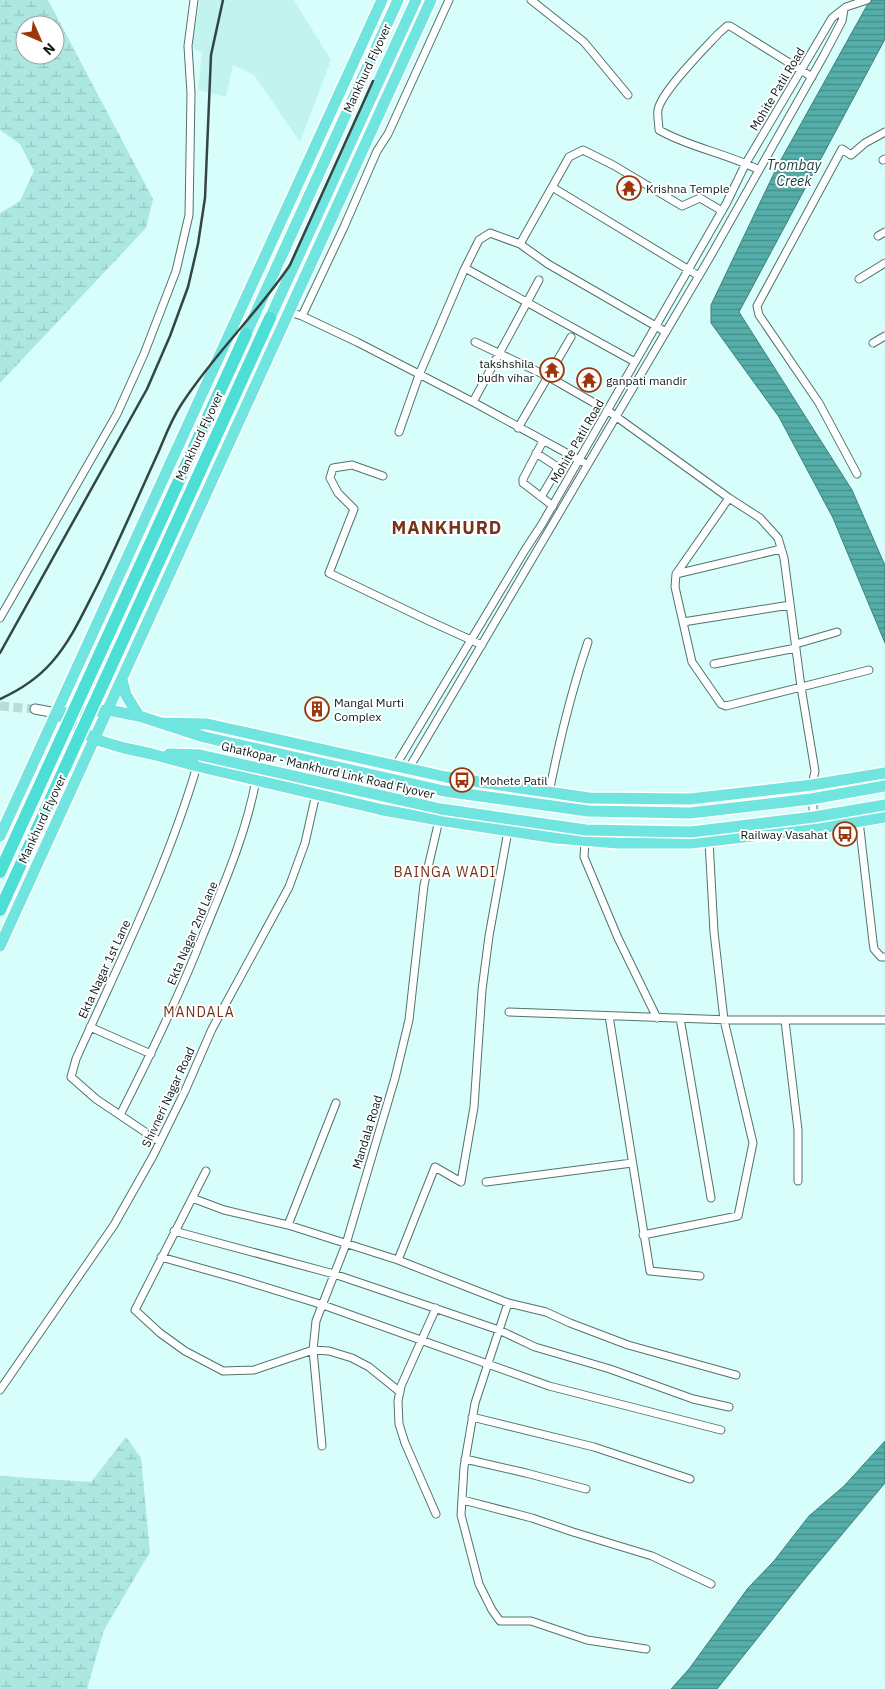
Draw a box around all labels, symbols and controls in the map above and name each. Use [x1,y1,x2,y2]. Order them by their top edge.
north arrow [15,15,65,65]
street label: Mankhurd Flyover [340,21,394,115]
text: N [39,39,59,59]
street label: Mohite Patil Road [746,45,808,133]
water label: Trombay Creek [767,156,823,190]
temple icon: Krishna Temple [616,175,642,201]
place label: Krishna Temple [646,181,730,196]
place label: takshshila budh vihar [477,356,535,385]
temple icon: takshshila budh vihar [539,357,565,383]
temple icon: ganpati mandir [576,367,602,393]
place label: ganpati mandir [606,373,688,388]
street label: Mankhurd Flyover [172,389,226,483]
street label: Mohite Patil Road [547,396,607,486]
district label: MANKHURD [392,516,502,539]
place label: Mangal Murti Complex [334,695,404,724]
building icon: Mangal Murti Complex [304,696,330,722]
street label: Ghatkopar - Mankhurd Link Road Flyover [220,738,437,802]
bus stop icon: Mohete Patil [449,767,475,793]
street label: Mankhurd Flyover [15,772,69,866]
place label: Mohete Patil [480,773,548,788]
bus stop icon: Railway Vasahat [832,821,858,847]
place label: Railway Vasahat [741,827,828,842]
district label: BAINGA WADI [394,863,496,881]
street label: Ekta Nagar 2nd Lane [163,879,221,987]
street label: Ekta Nagar 1st Lane [75,917,134,1021]
district label: MANDALA [163,1003,235,1021]
street label: Shivneri Nagar Road [138,1045,198,1149]
street label: Mandala Road [349,1093,385,1171]

